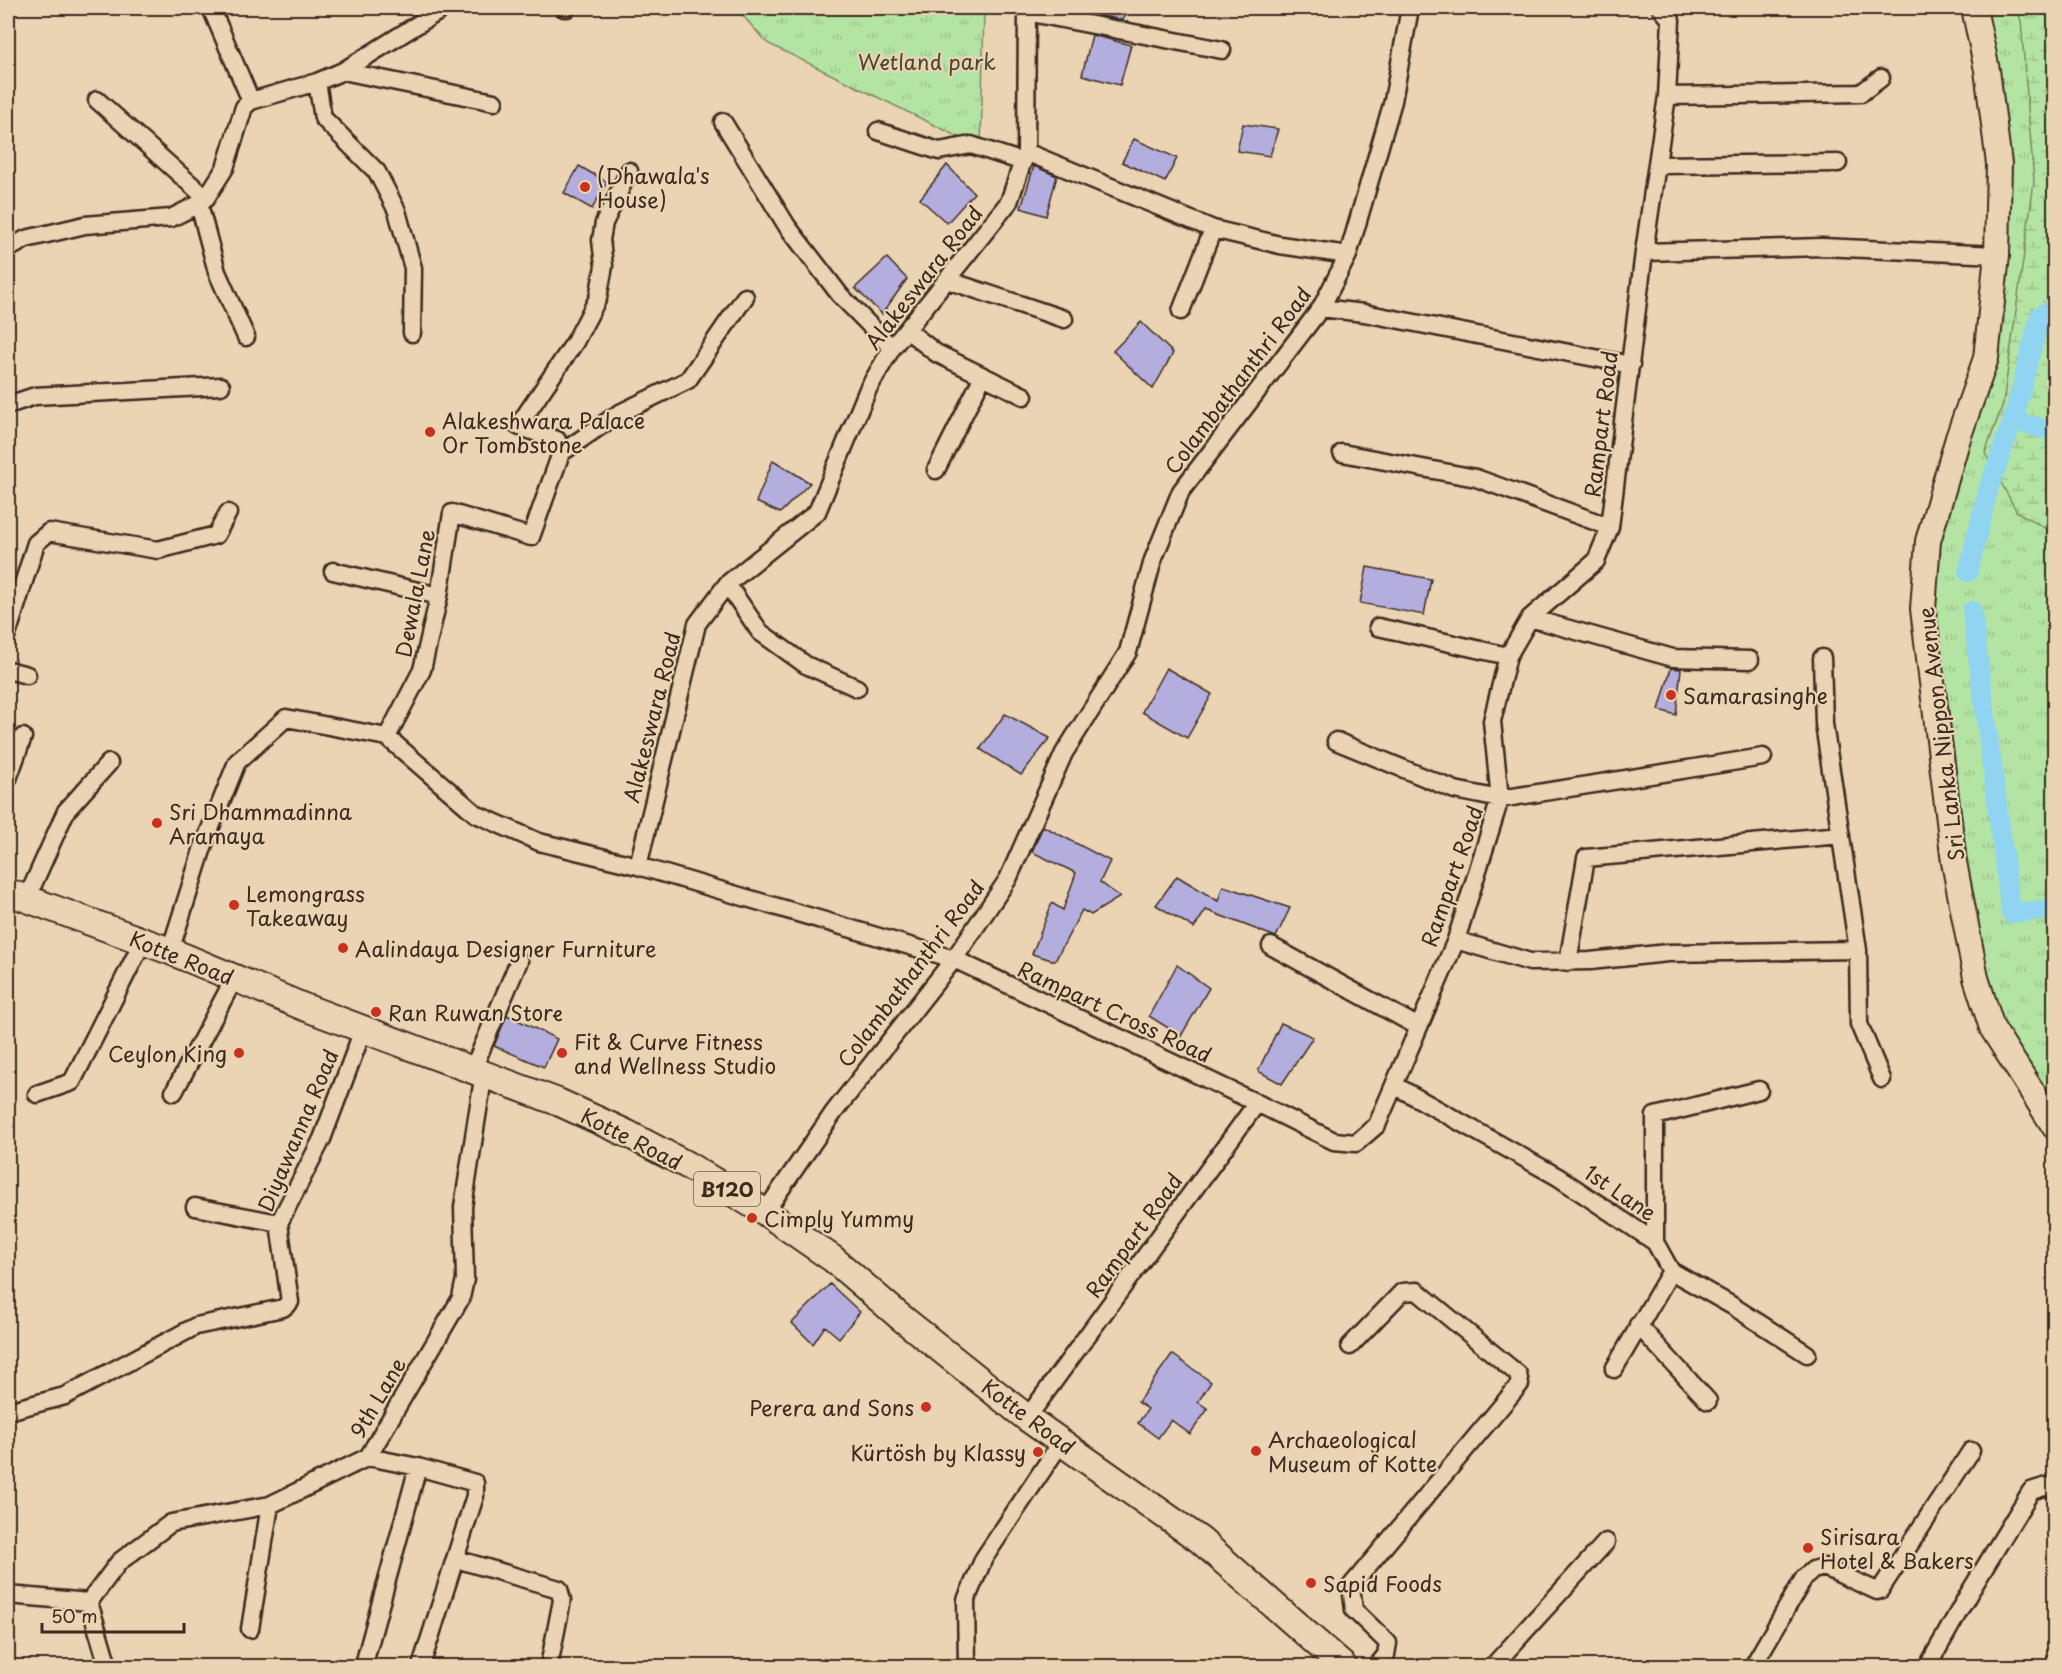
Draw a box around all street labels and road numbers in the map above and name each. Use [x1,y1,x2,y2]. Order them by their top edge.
street label: Alakeswara Road [857,198,989,356]
street label: Colambathanthri Road [1156,279,1318,481]
street label: Rampart Road [1575,349,1625,499]
street label: Dewala Lane [386,526,442,660]
street label: Sri Lanka Nippon Avenue [1909,605,1971,863]
street label: Alakeswara Road [614,628,688,806]
street label: Rampart Road [1412,801,1490,951]
street label: Colambathanthri Road [829,872,991,1074]
street label: Kotte Road [125,922,239,992]
street label: Rampart Cross Road [1013,952,1217,1070]
street label: Diyawanna Road [248,1044,346,1216]
street label: Kotte Road [576,1099,688,1177]
street label: 1st Lane [1578,1156,1664,1228]
street label: Rampart Road [1077,1166,1189,1304]
road number: B120 [694,1172,760,1206]
street label: 9th Lane [341,1351,413,1443]
street label: Kotte Road [976,1370,1082,1462]

